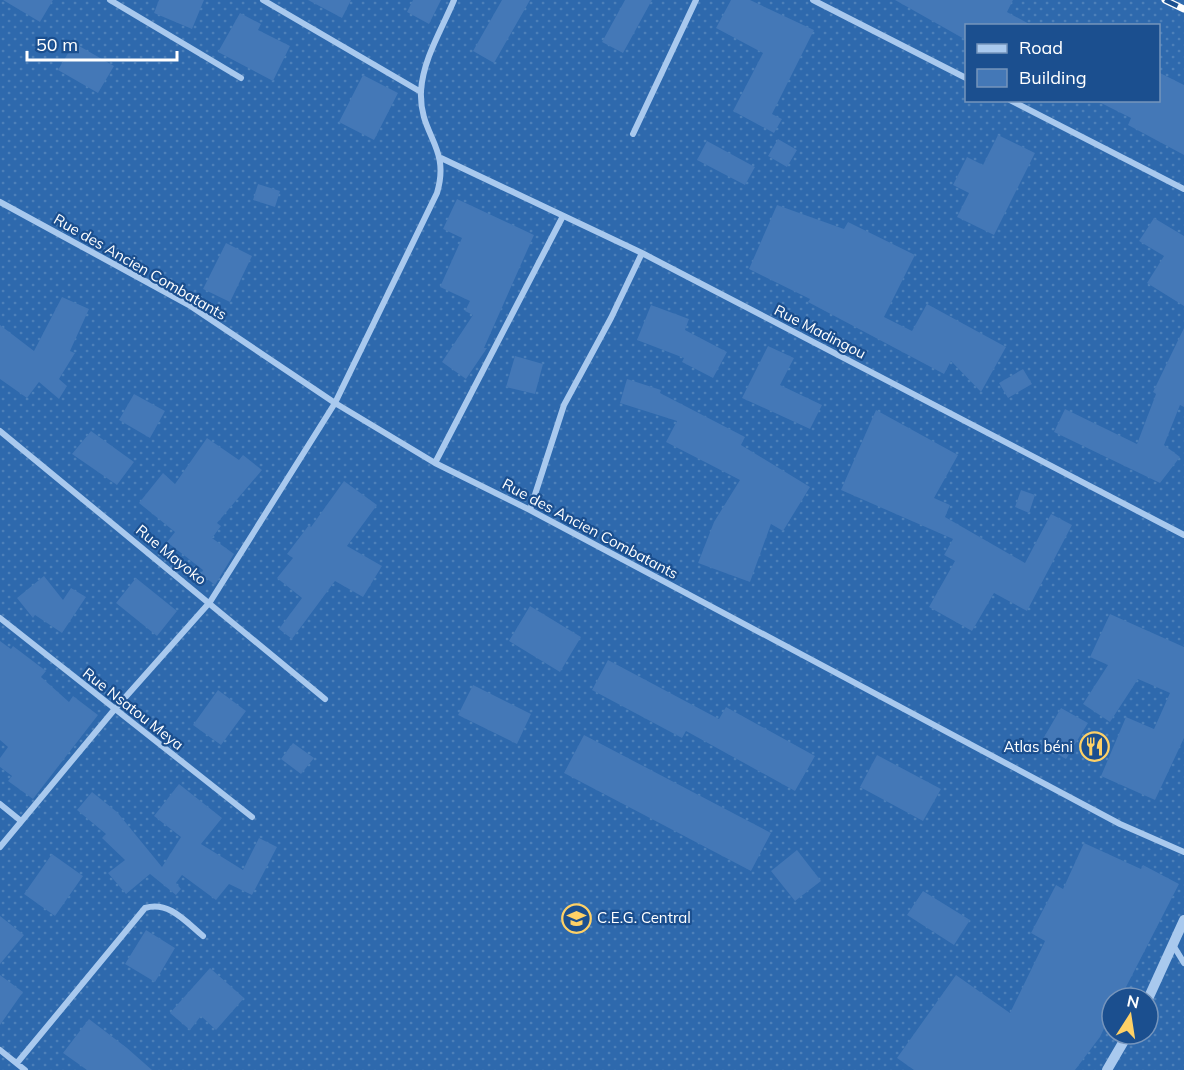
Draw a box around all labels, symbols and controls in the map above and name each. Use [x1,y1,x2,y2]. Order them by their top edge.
scale bar [27,24,177,62]
legend [965,24,1160,102]
text: 50 m [36,33,78,56]
text: Road [1019,36,1063,59]
text: Building [1019,66,1087,89]
street label: Rue des Ancien Combatants [50,209,230,324]
street label: Rue Madingou [771,300,869,363]
street label: Rue des Ancien Combatants [499,474,681,583]
street label: Rue Mayoko [132,520,210,589]
street label: Rue Nsatou Meya [79,663,188,754]
restaurant icon: Atlas béni [1078,731,1110,763]
place label: Atlas béni [1003,737,1073,756]
school or university icon: C.E.G. Central [560,902,592,934]
place label: C.E.G. Central [597,908,691,927]
north arrow [1100,986,1160,1046]
text: N [1125,990,1141,1012]

